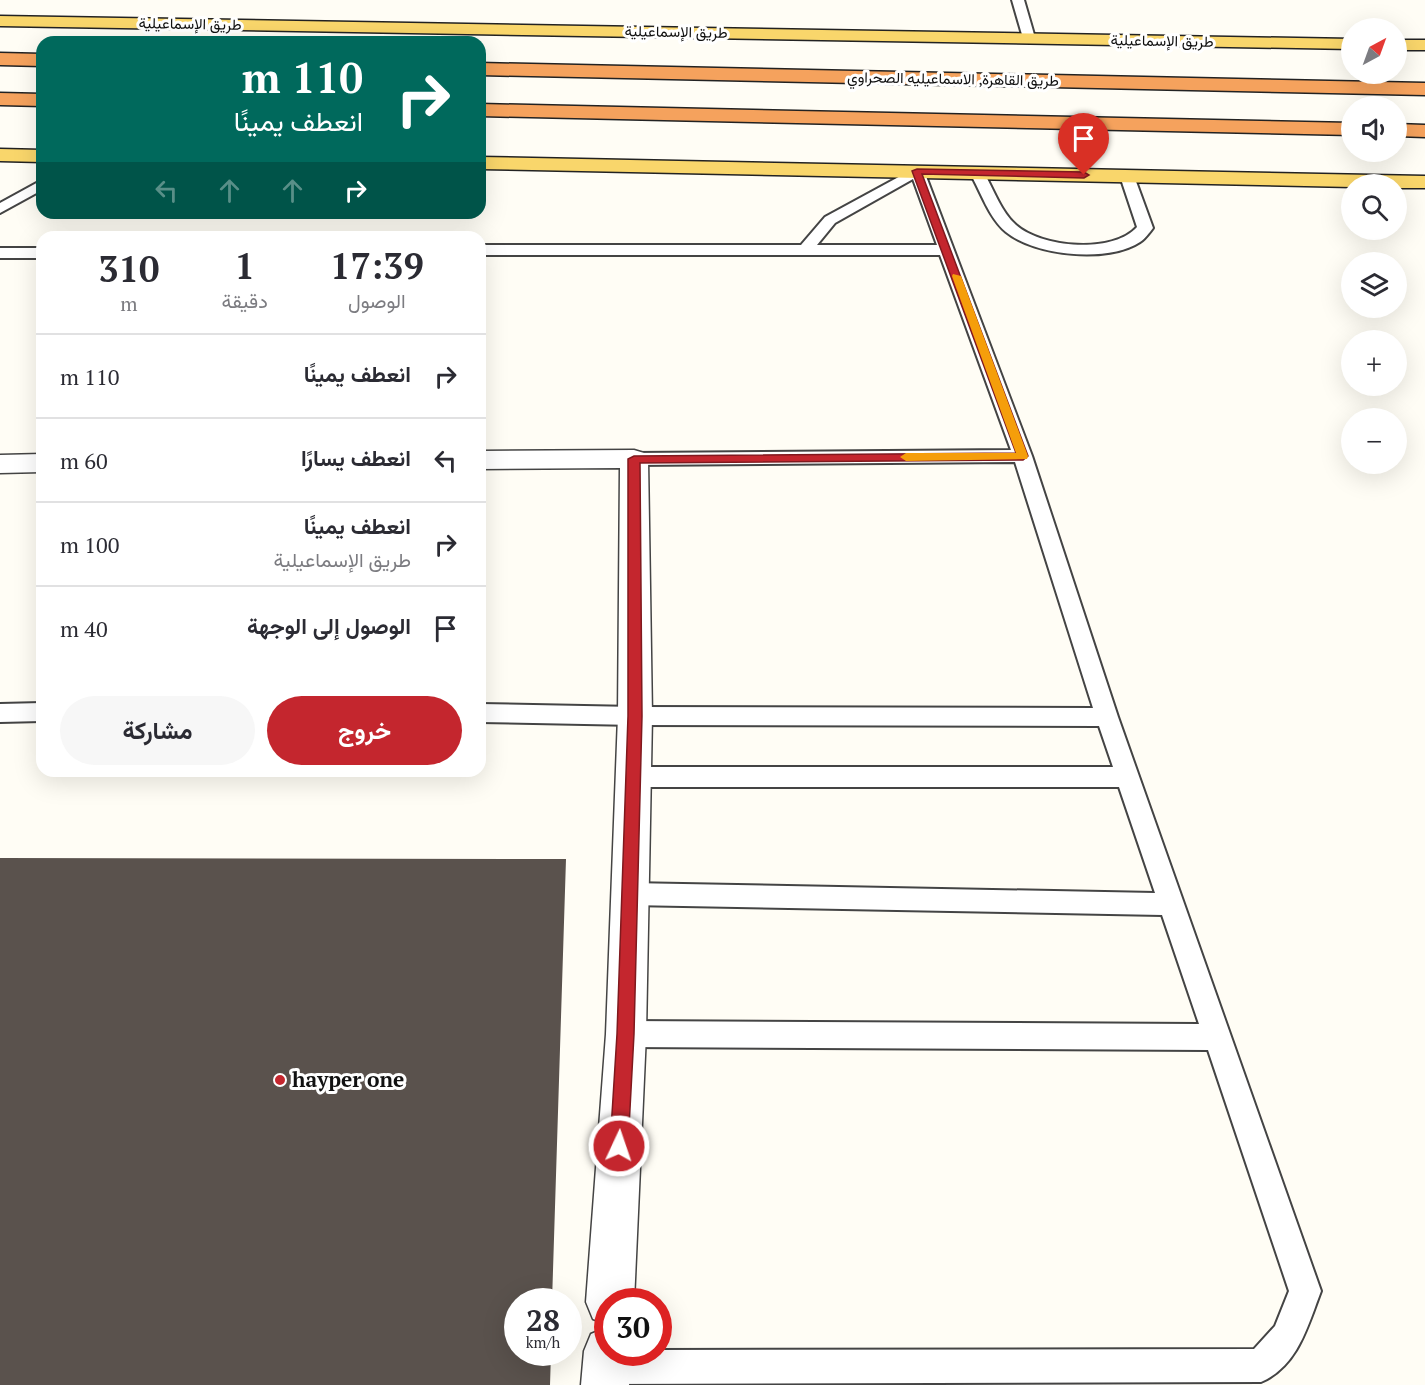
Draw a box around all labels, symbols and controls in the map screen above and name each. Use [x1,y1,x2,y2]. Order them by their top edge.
street label: طريق الإسماعيلية [138,12,242,35]
north arrow [1341,18,1407,84]
map controls [1341,18,1407,474]
street label: طريق الإسماعيلية [624,20,728,43]
street label: طريق الإسماعيلية [1110,29,1214,52]
text: 110 m [242,49,363,105]
icon: right [384,60,462,138]
street label: طريق القاهرة, الاسماعيليه الصحراوي [847,66,1059,94]
button: sound [1341,96,1407,162]
text: انعطف يمينًا [234,103,363,139]
pin [1058,113,1109,175]
icon: arrive [1067,122,1100,155]
icon: left [150,174,183,207]
icon: ahead [213,174,246,207]
icon: ahead [276,174,309,207]
icon: right [339,174,372,207]
button: search [1341,174,1407,240]
text: 1 [234,242,255,289]
text: 17:39 [330,242,424,289]
text: 310 [98,245,159,292]
button: layers [1341,252,1407,318]
text: دقيقة [222,287,268,314]
text: الوصول [348,287,406,314]
text: m [120,290,137,317]
button: + [1341,330,1407,396]
text: انعطف يمينًا [304,359,411,388]
icon: right [429,360,462,393]
text: 110 m [60,362,120,391]
button: − [1341,408,1407,474]
text: انعطف يسارًا [301,443,411,472]
icon: left [429,444,462,477]
text: 60 m [60,446,108,475]
text: انعطف يمينًا [304,511,411,540]
icon: right [429,528,462,561]
text: 100 m [60,530,120,559]
text: طريق الإسماعيلية [274,546,411,573]
text: الوصول إلى الوجهة [247,611,411,640]
icon: arrive [429,612,462,645]
text: 40 m [60,614,108,643]
button: مشاركة [60,696,255,765]
button: خروج [267,696,462,765]
place label: hayper one [292,1065,404,1093]
marker: hayper one [273,1073,287,1087]
position arrow [587,1114,651,1178]
speed limit sign: 30 [594,1288,672,1366]
text: 28 [526,1300,560,1340]
text: km/h [526,1332,560,1352]

